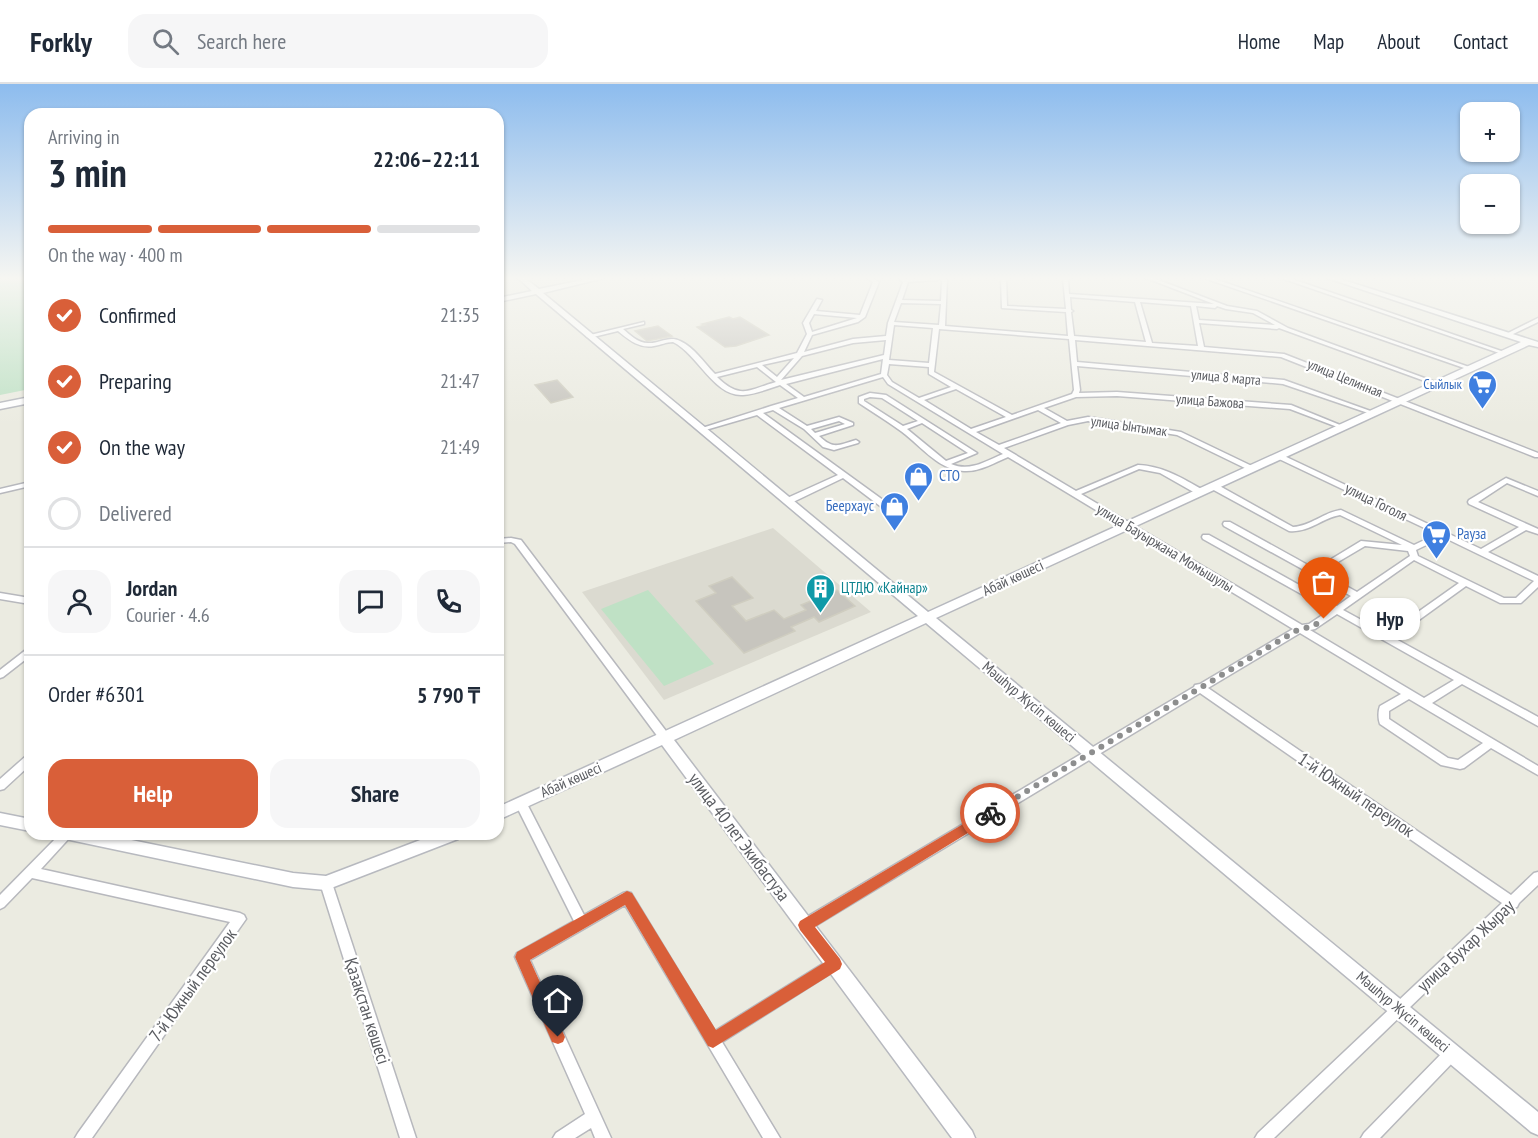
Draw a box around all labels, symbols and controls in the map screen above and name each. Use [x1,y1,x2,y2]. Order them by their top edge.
search box [128,14,548,68]
text: Forkly [30,23,92,60]
icon: search [149,25,182,58]
text: Search here [197,27,286,55]
text: Home [1238,28,1280,55]
text: Map [1313,28,1344,55]
text: About [1377,28,1420,55]
text: Contact [1453,28,1508,55]
map controls [1460,102,1520,234]
button: + [1460,102,1520,162]
text: Arriving in [48,124,120,150]
text: 22:06–22:11 [373,145,480,173]
text: 3 min [48,147,127,198]
button: − [1460,174,1520,234]
text: On the way · 400 m [48,242,183,268]
icon: check [48,299,81,332]
text: Confirmed [99,301,176,329]
text: 21:35 [440,302,480,328]
street label: улица Целинная [1305,355,1385,401]
icon: check [48,365,81,398]
street label: улица 8 марта [1190,365,1262,389]
text: Preparing [99,367,172,395]
text: 21:47 [440,368,480,394]
supermarket icon: Сыйлык [1467,368,1499,410]
place label: Сыйлык [1423,375,1463,393]
street label: улица Бажова [1175,390,1245,412]
street label: улица Ынтымак [1090,412,1169,440]
icon: check [48,431,81,464]
text: On the way [99,433,185,461]
text: 21:49 [440,434,480,460]
shop icon: СТО [902,460,934,502]
place label: СТО [939,466,960,485]
street label: улица Гоголя [1342,478,1411,525]
shop icon: Беерхаус [879,490,911,532]
place label: Беерхаус [826,496,875,515]
text: Delivered [99,499,172,527]
street label: улица Бауыржана Момышулы [1093,499,1237,596]
supermarket icon: Рауза [1420,518,1452,560]
place label: Рауза [1457,524,1486,543]
street label: Абай көшесі [979,555,1046,600]
pin [1298,557,1349,619]
icon: bag [1307,566,1340,599]
button: person [48,570,111,633]
button: chat [339,570,402,633]
button: phone [417,570,480,633]
building icon: ЦТДЮ «Кайнар» [804,572,836,614]
text: Jordan [126,574,177,602]
place label: ЦТДЮ «Кайнар» [841,578,928,597]
callout: Нур [1360,598,1420,640]
text: Courier · 4.6 [126,602,210,628]
text: Нур [1376,606,1404,632]
street label: Мәшһүр Жүсіп көшесі [979,657,1080,746]
text: Order #6301 [48,680,145,708]
text: 5 790 ₸ [417,681,480,709]
street label: 1-й Южный переулок [1294,747,1419,842]
street label: Абай көшесі [537,758,604,801]
button: Help [48,759,258,828]
button: Share [270,759,480,828]
street label: улица 40 лет Экибастуза [684,768,795,906]
courier [960,783,1020,843]
icon: bike [974,797,1007,830]
street label: улица Бухар Жырау [1412,894,1519,997]
street label: 7-й Южный переулок [144,923,242,1046]
street label: Қазақстан көшесі [339,955,396,1067]
street label: Мәшһүр Жүсіп көшесі [1353,967,1454,1056]
pin [532,975,583,1037]
icon: home [541,984,574,1017]

